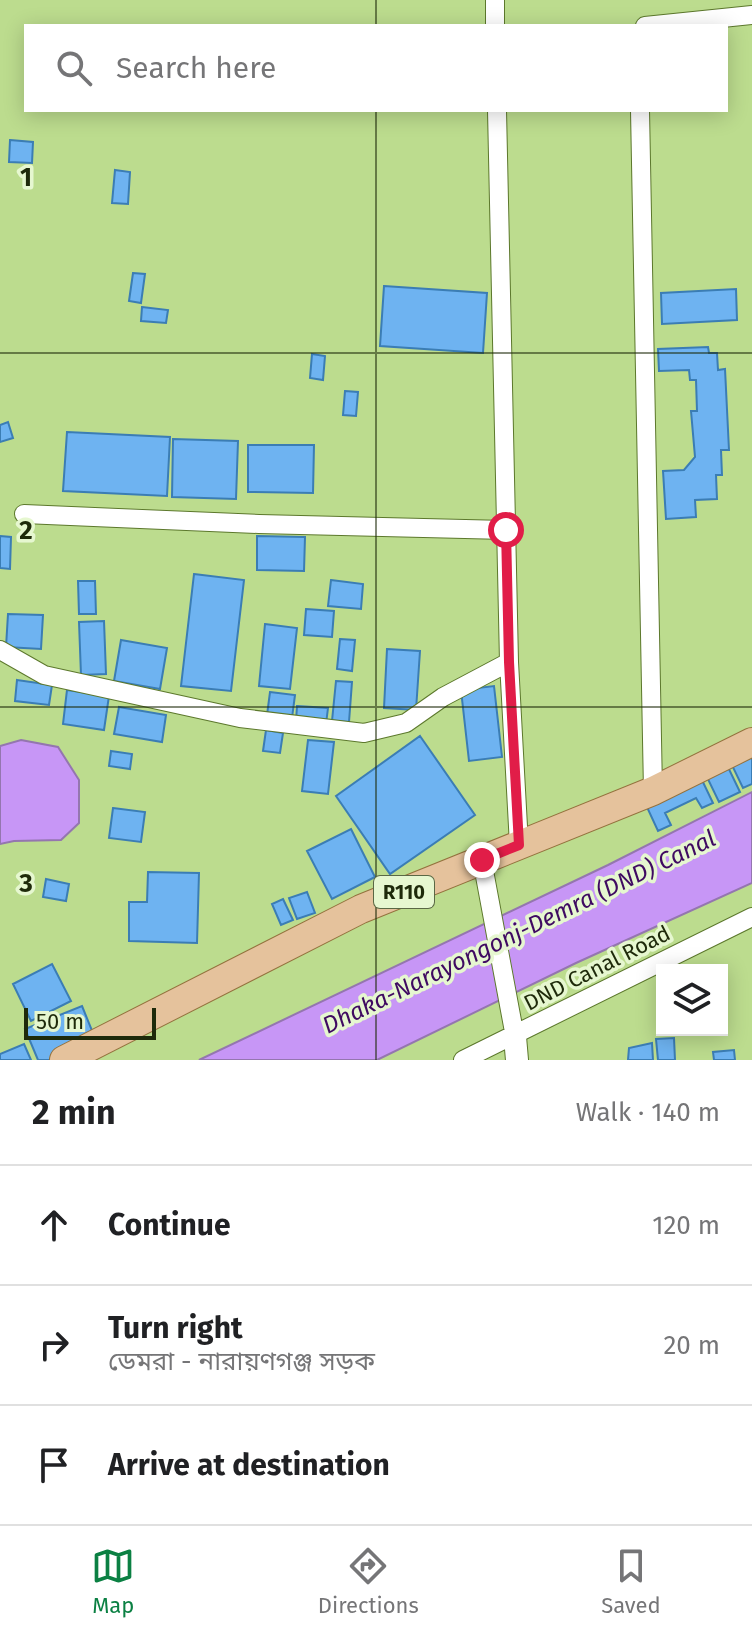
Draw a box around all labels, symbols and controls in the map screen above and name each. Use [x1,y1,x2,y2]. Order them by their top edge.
search box [24,24,728,112]
icon: search [52,46,96,90]
text: Search here [116,50,276,86]
text: 1 [20,162,32,193]
route start [488,512,524,548]
text: 2 [19,515,33,546]
water label: Dhaka-Narayongonj-Demra (DND) Canal [318,824,720,1040]
route end [464,842,500,878]
text: 3 [18,868,33,899]
road number: R110 [374,876,434,908]
street label: DND Canal Road [519,919,675,1017]
map controls [656,964,728,1036]
button: layers [656,964,728,1036]
scale bar [24,1004,156,1040]
text: 50 m [36,1008,84,1035]
text: 2 min [32,1092,116,1133]
text: Walk · 140 m [576,1097,720,1128]
icon: ahead [32,1203,76,1247]
text: Continue [108,1207,231,1243]
text: 120 m [652,1210,720,1241]
text: Turn right [108,1310,243,1346]
icon: right [32,1323,76,1367]
text: 20 m [663,1330,720,1361]
text: ডেমরা - নারায়ণগঞ্জ সড়ক [108,1346,375,1377]
icon: arrive [32,1443,76,1487]
text: Arrive at destination [108,1447,390,1483]
tab: Map [91,1544,135,1619]
tab: Directions [318,1544,419,1619]
tab: Saved [601,1544,661,1619]

